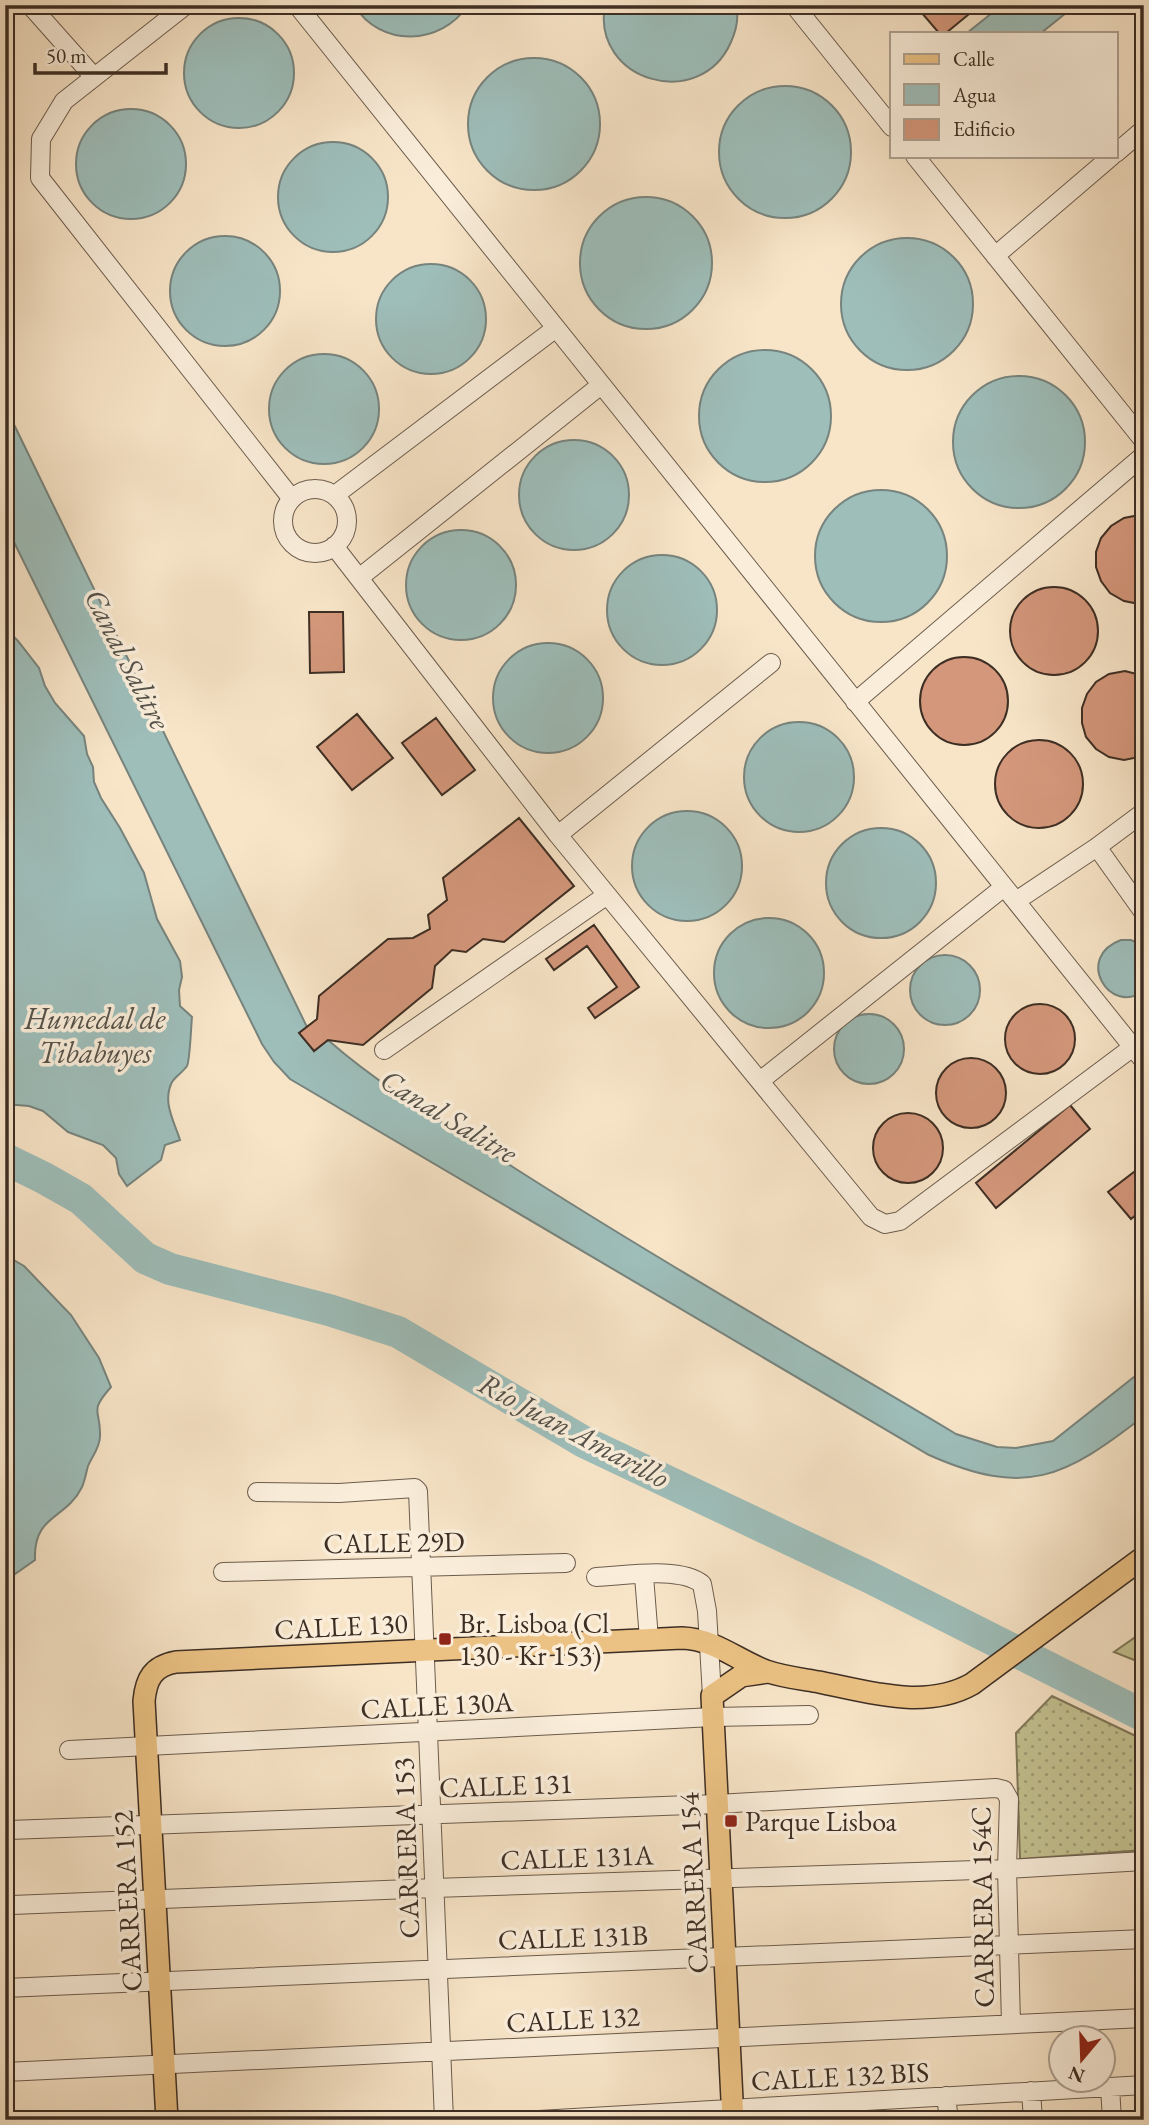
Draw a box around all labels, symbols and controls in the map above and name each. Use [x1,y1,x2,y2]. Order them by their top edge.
scale bar [35,32,166,76]
legend [890,32,1118,158]
text: 50 m [46,42,87,69]
text: Calle [953,45,995,72]
text: Agua [952,81,997,108]
text: Edificio [953,115,1015,142]
water label: Canal Salitre [76,582,181,737]
water label: Humedal de Tibabuyes [23,999,166,1072]
water label: Canal Salitre [373,1060,525,1173]
water label: Río Juan Amarillo [472,1363,676,1497]
street label: CALLE 29D [323,1523,465,1561]
street label: CALLE 130 [273,1605,409,1647]
place label: Br. Lisboa (Cl 130 - Kr 153) [459,1605,609,1673]
marker: Br. Lisboa (Cl 130 - Kr 153) [437,1631,453,1647]
street label: CALLE 130A [360,1683,515,1727]
street label: CARRERA 153 [385,1757,427,1939]
street label: CALLE 131 [439,1765,573,1805]
street label: CARRERA 154 [670,1791,716,1974]
place label: Parque Lisboa [745,1803,897,1839]
street label: CARRERA 154C [962,1806,1002,2008]
street label: CARRERA 152 [104,1809,150,1992]
marker: Parque Lisboa [723,1813,739,1829]
street label: CALLE 131A [500,1836,655,1878]
street label: CALLE 131B [497,1916,649,1958]
street label: CALLE 132 [505,1997,641,2040]
north arrow [1048,2024,1118,2094]
street label: CALLE 132 BIS [750,2053,930,2099]
text: N [1065,2060,1088,2089]

